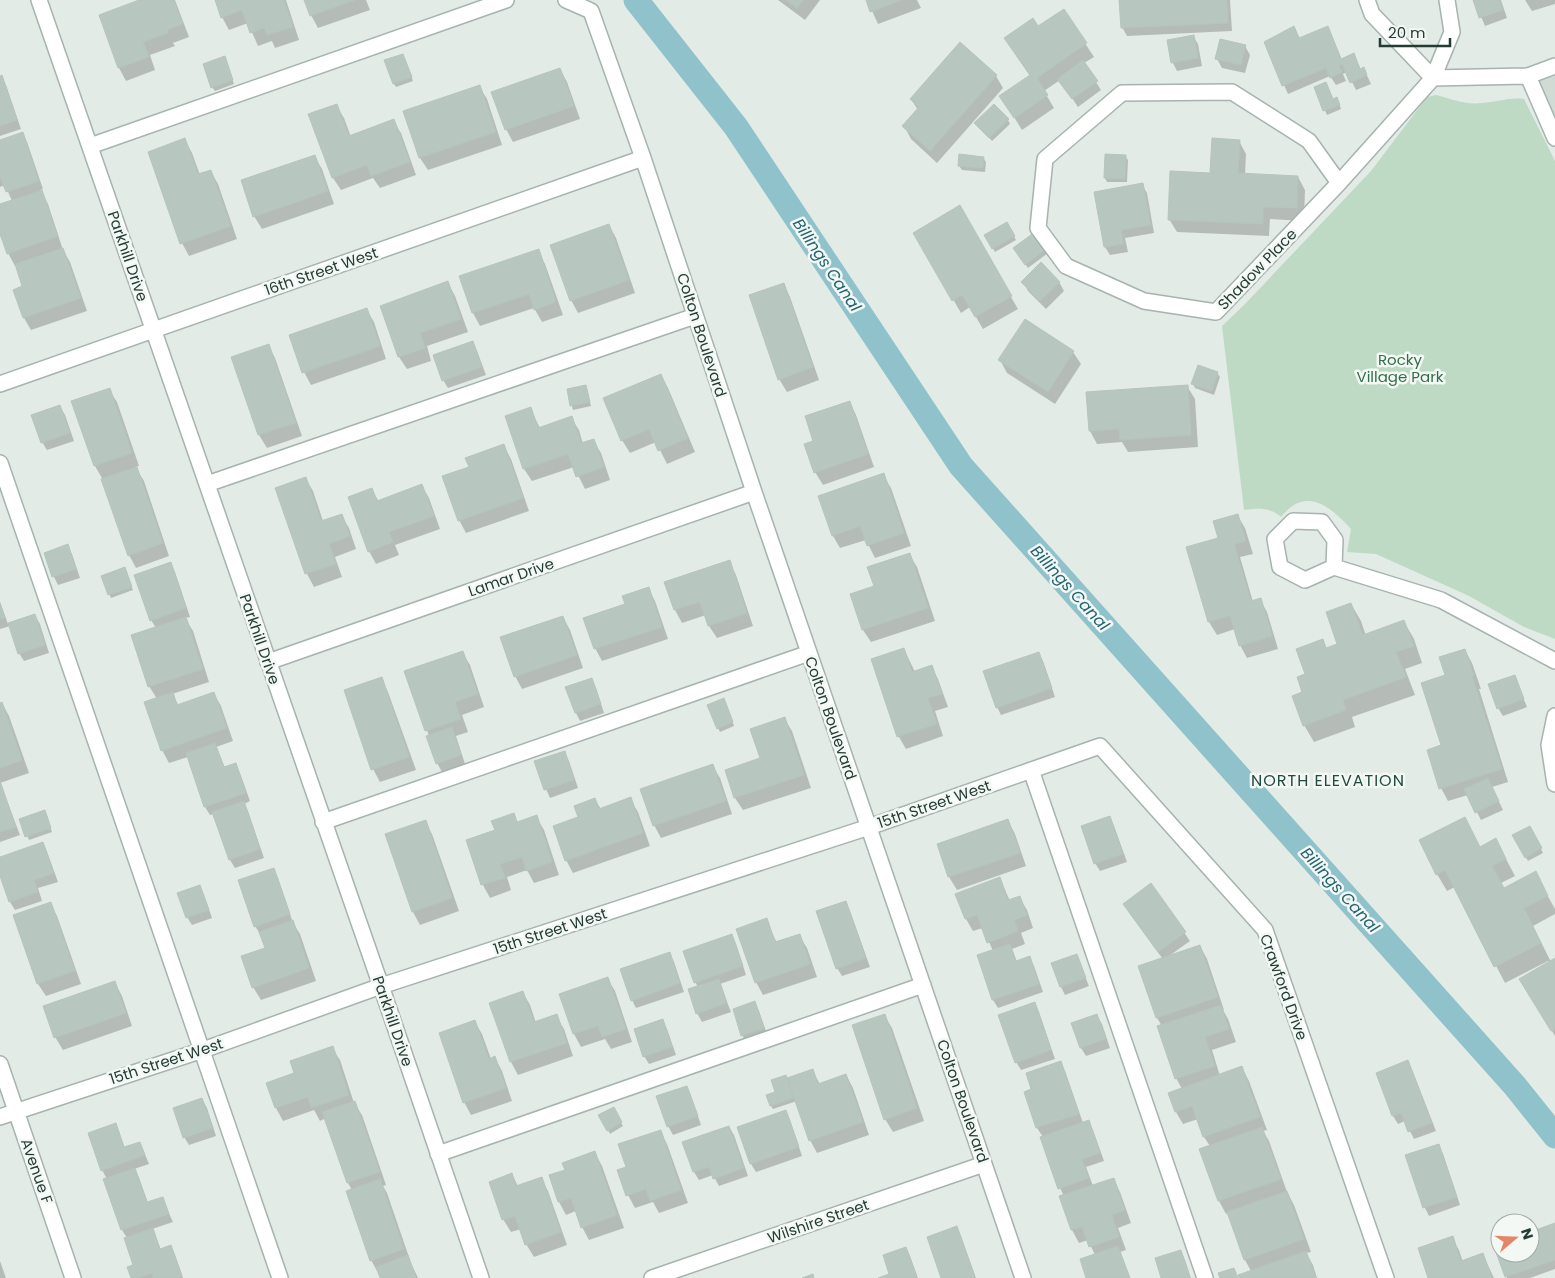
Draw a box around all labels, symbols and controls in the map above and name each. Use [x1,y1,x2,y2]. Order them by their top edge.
scale bar [1380,15,1450,47]
text: 20 m [1388,22,1426,43]
street label: Parkhill Drive [103,208,153,304]
water label: Billings Canal [787,214,867,316]
street label: Shadow Place [1213,224,1301,314]
street label: 16th Street West [262,242,380,300]
street label: Colton Boulevard [672,270,732,400]
park label: Rocky Village Park [1357,349,1444,387]
water label: Billings Canal [1025,540,1115,636]
street label: Lamar Drive [465,553,557,601]
street label: Parkhill Drive [235,591,285,687]
street label: Colton Boulevard [800,653,862,783]
district label: NORTH ELEVATION [1251,769,1405,792]
street label: 15th Street West [875,775,993,833]
water label: Billings Canal [1295,842,1385,938]
street label: 15th Street West [490,903,610,959]
street label: Crawford Drive [1255,931,1313,1043]
street label: Parkhill Drive [368,973,418,1069]
street label: 15th Street West [106,1033,226,1089]
street label: Colton Boulevard [932,1036,994,1166]
street label: Avenue F [16,1135,58,1207]
street label: Wilshire Street [764,1194,872,1248]
north arrow [1490,1213,1540,1263]
text: N [1516,1226,1538,1242]

